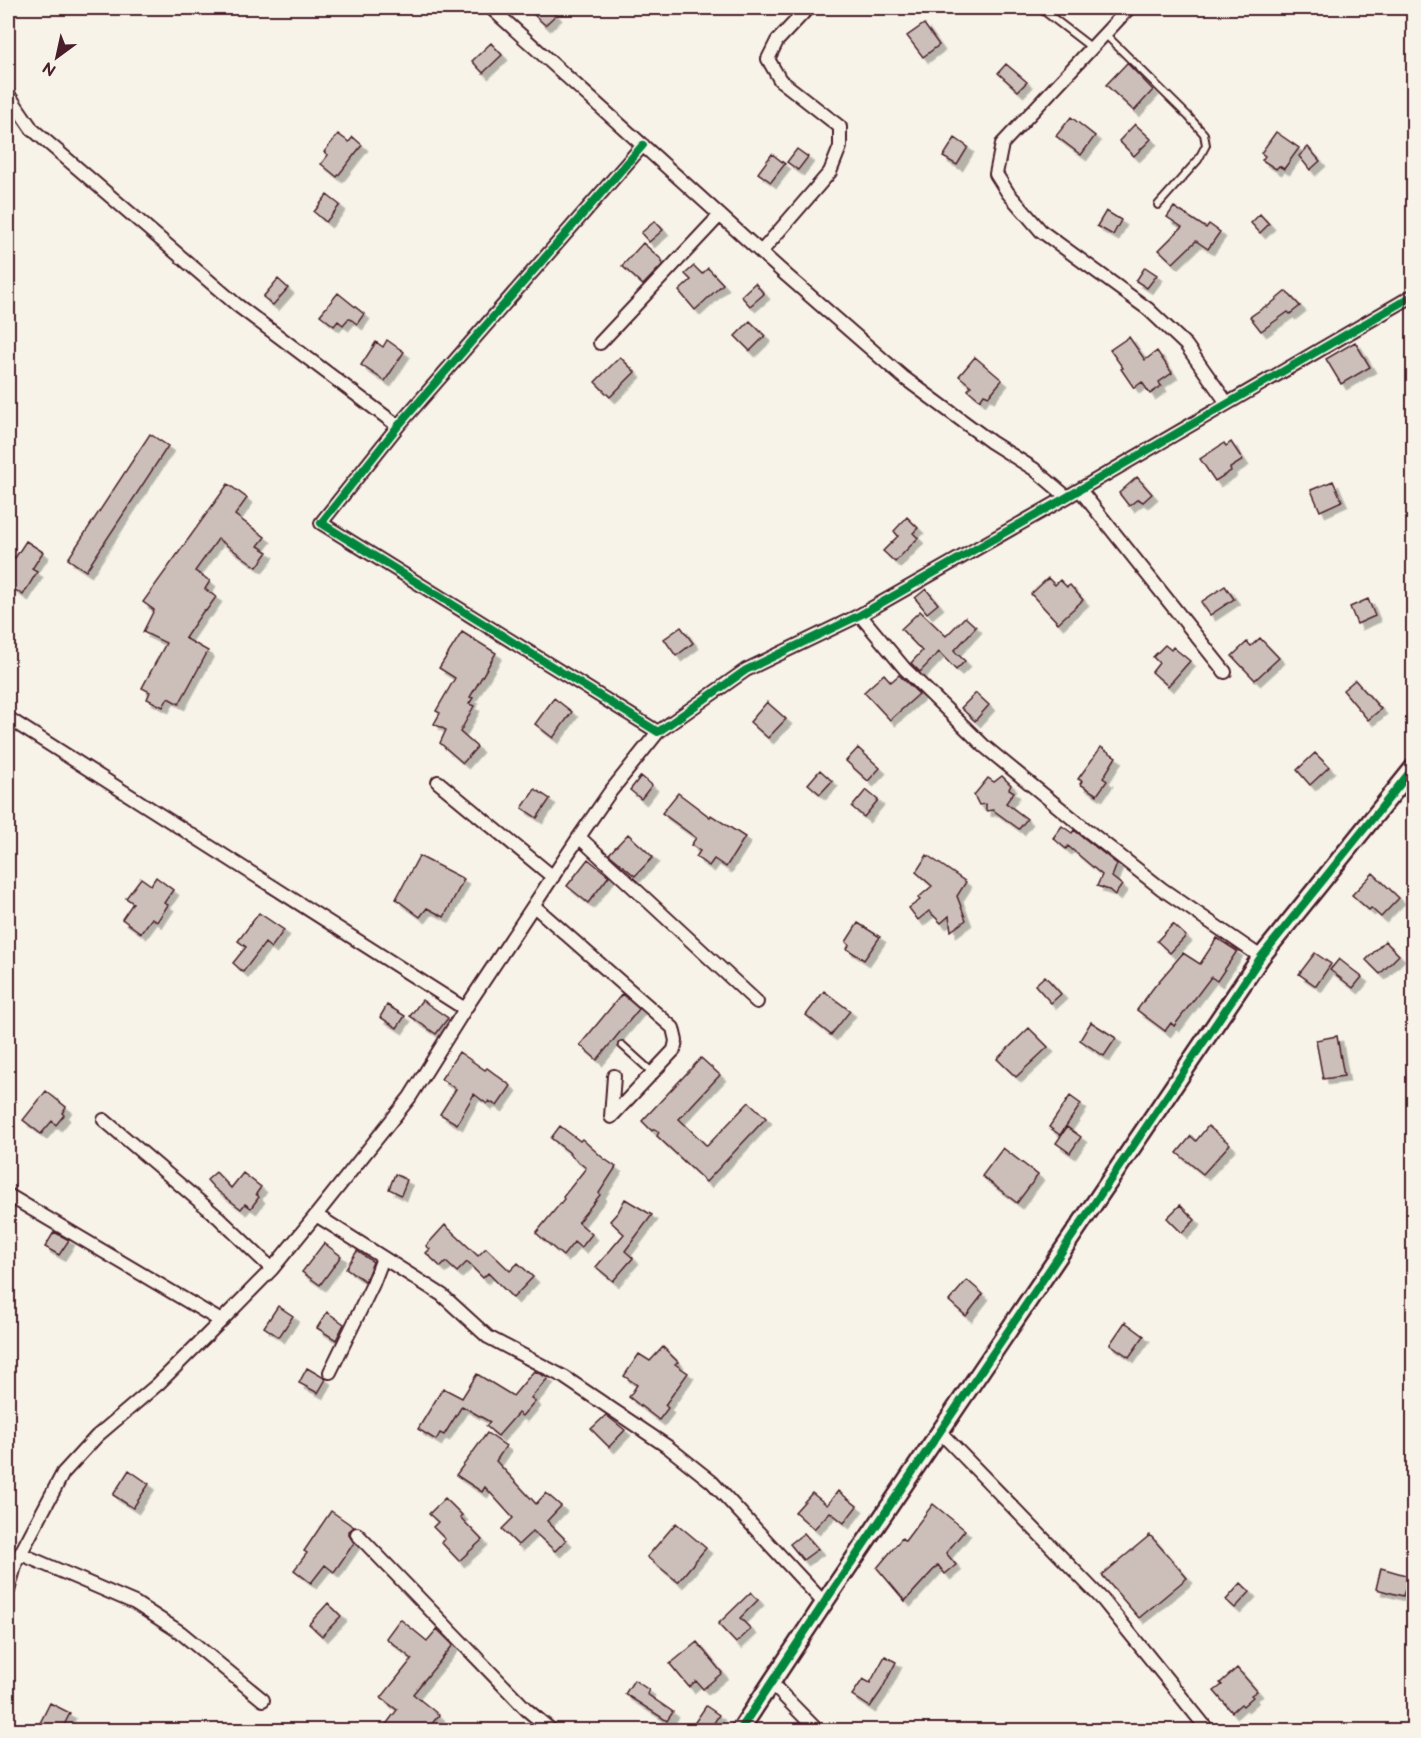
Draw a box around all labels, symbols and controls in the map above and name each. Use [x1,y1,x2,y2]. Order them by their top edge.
north arrow [27,27,87,87]
text: N [39,57,60,80]

